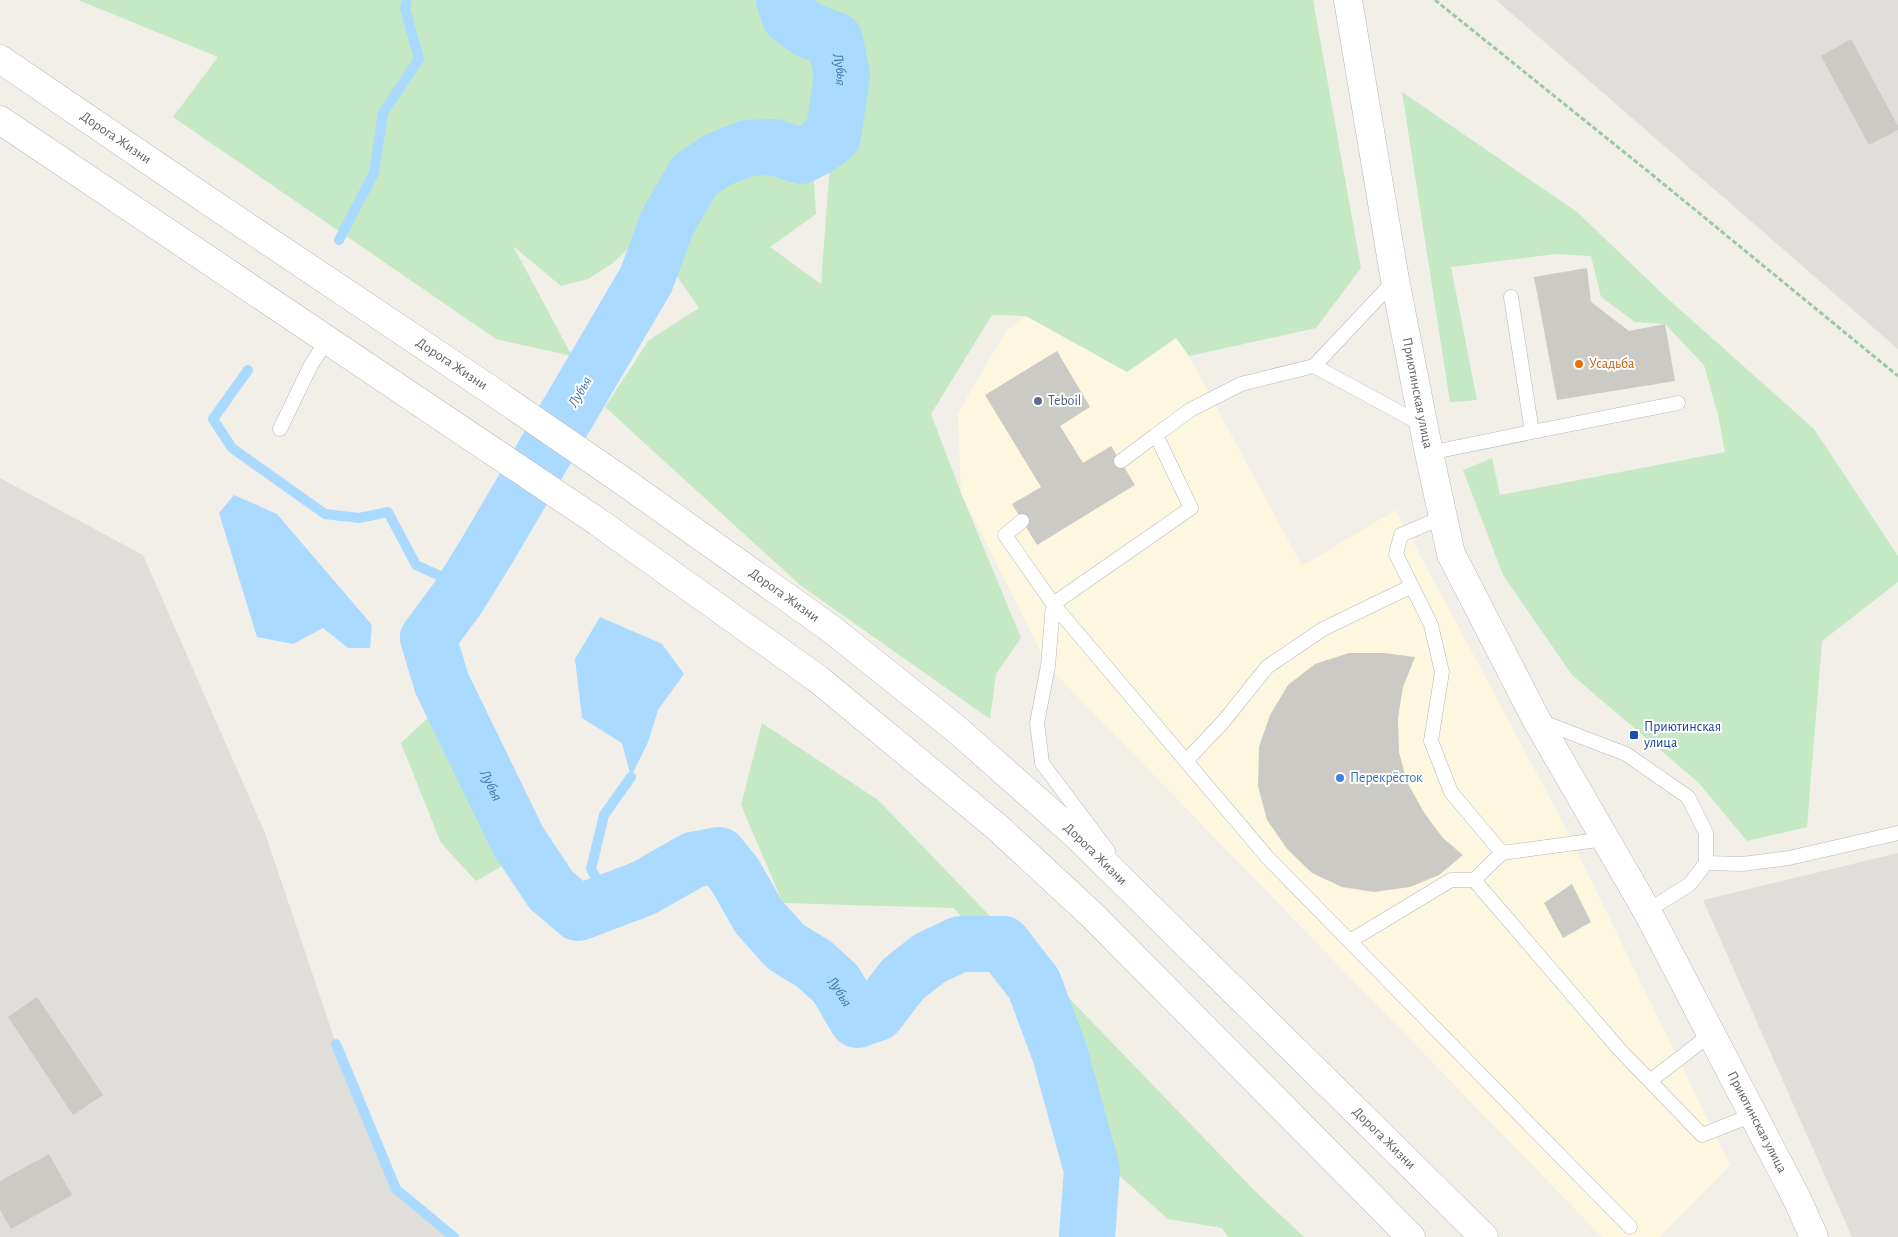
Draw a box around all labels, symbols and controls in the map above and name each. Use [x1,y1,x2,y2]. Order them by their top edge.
water label: Лубья [830,51,850,87]
street label: Дорога Жизни [78,109,154,167]
street label: Дорога Жизни [414,335,490,393]
street label: Приютинская улица [1399,336,1435,450]
place label: Усадьба [1589,357,1635,371]
marker: Усадьба [1573,358,1585,370]
water label: Лубья [565,374,595,411]
place label: Teboil [1048,394,1081,408]
marker: Teboil [1032,395,1044,407]
street label: Дорога Жизни [746,566,822,625]
place label: Приютинская улица [1643,720,1721,750]
marker: Приютинская улица [1628,729,1640,741]
water label: Лубья [477,766,505,803]
place label: Перекрёсток [1350,771,1423,785]
marker: Перекрёсток [1334,772,1346,784]
street label: Дорога Жизни [1061,820,1129,888]
water label: Лубья [824,972,855,1009]
street label: Приютинская улица [1725,1069,1789,1176]
street label: Дорога Жизни [1350,1104,1418,1172]

